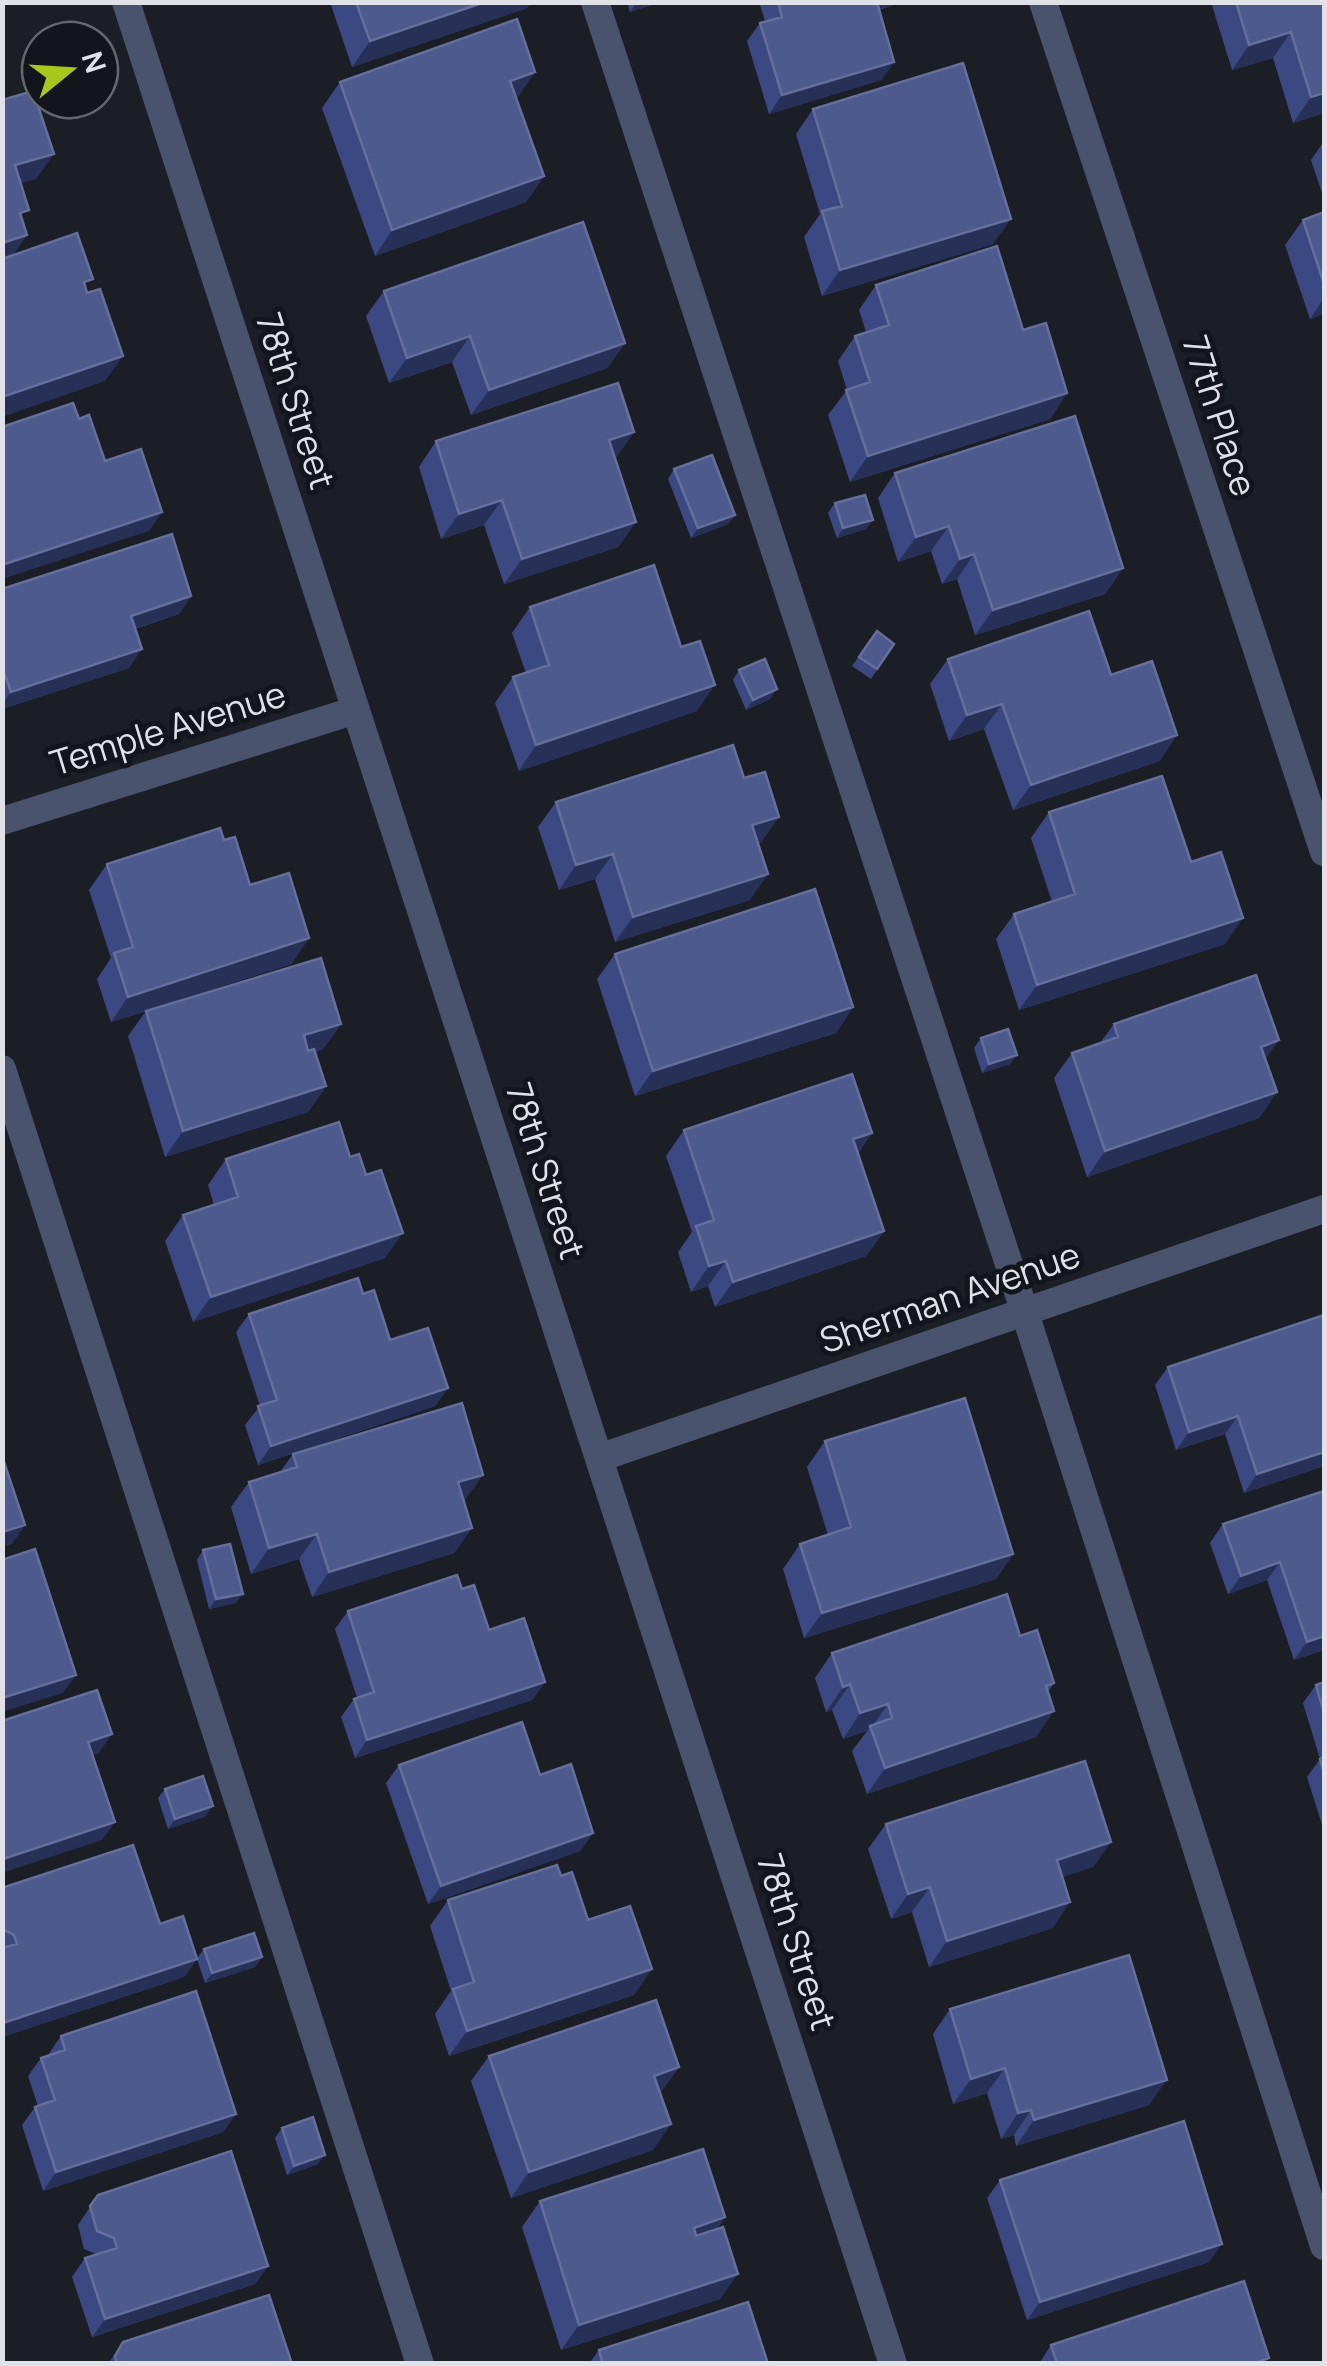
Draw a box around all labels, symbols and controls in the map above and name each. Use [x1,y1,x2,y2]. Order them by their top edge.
north arrow [20,20,120,120]
text: N [74,47,116,77]
street label: 78th Street [245,306,347,495]
street label: 77th Place [1171,329,1268,502]
street label: Temple Avenue [44,669,291,787]
street label: 78th Street [495,1076,597,1265]
street label: Sherman Avenue [813,1230,1086,1364]
street label: 78th Street [746,1847,848,2036]

